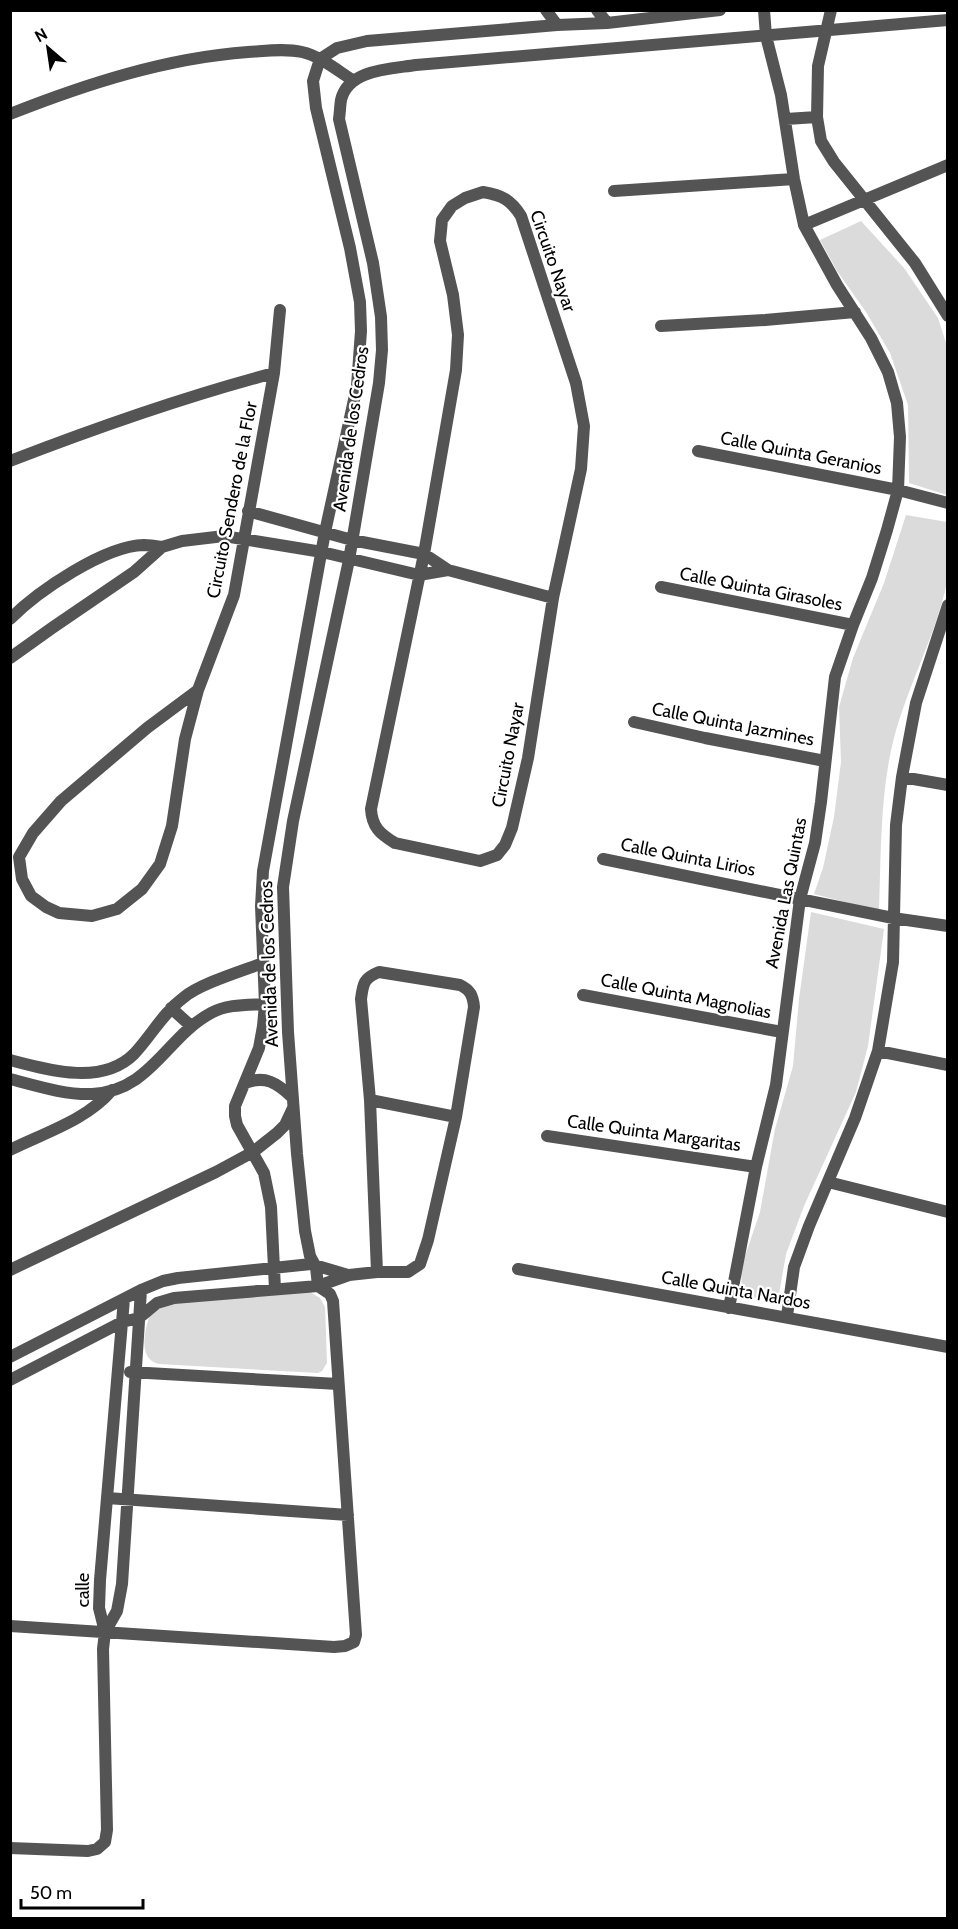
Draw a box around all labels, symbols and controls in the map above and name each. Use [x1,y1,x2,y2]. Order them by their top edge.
north arrow [18,18,78,78]
text: N [31,24,51,46]
street label: Circuito Nayar [525,207,581,315]
street label: Avenida de los Cedros [329,345,373,513]
street label: Circuito Sendero de la Flor [202,399,262,600]
street label: Calle Quinta Geranios [719,427,883,479]
street label: Calle Quinta Girasoles [678,562,844,616]
street label: Calle Quinta Jazmines [650,697,816,751]
street label: Circuito Nayar [487,700,529,809]
street label: Avenida Las Quintas [761,816,811,970]
street label: Calle Quinta Lirios [619,833,757,881]
street label: Avenida de los Cedros [255,880,283,1048]
street label: Calle Quinta Magnolias [599,969,773,1023]
street label: Calle Quinta Margaritas [566,1110,742,1156]
street label: Calle Quinta Nardos [660,1266,812,1314]
street label: calle [72,1573,94,1607]
scale bar [21,1872,142,1910]
text: 50 m [30,1882,72,1904]

